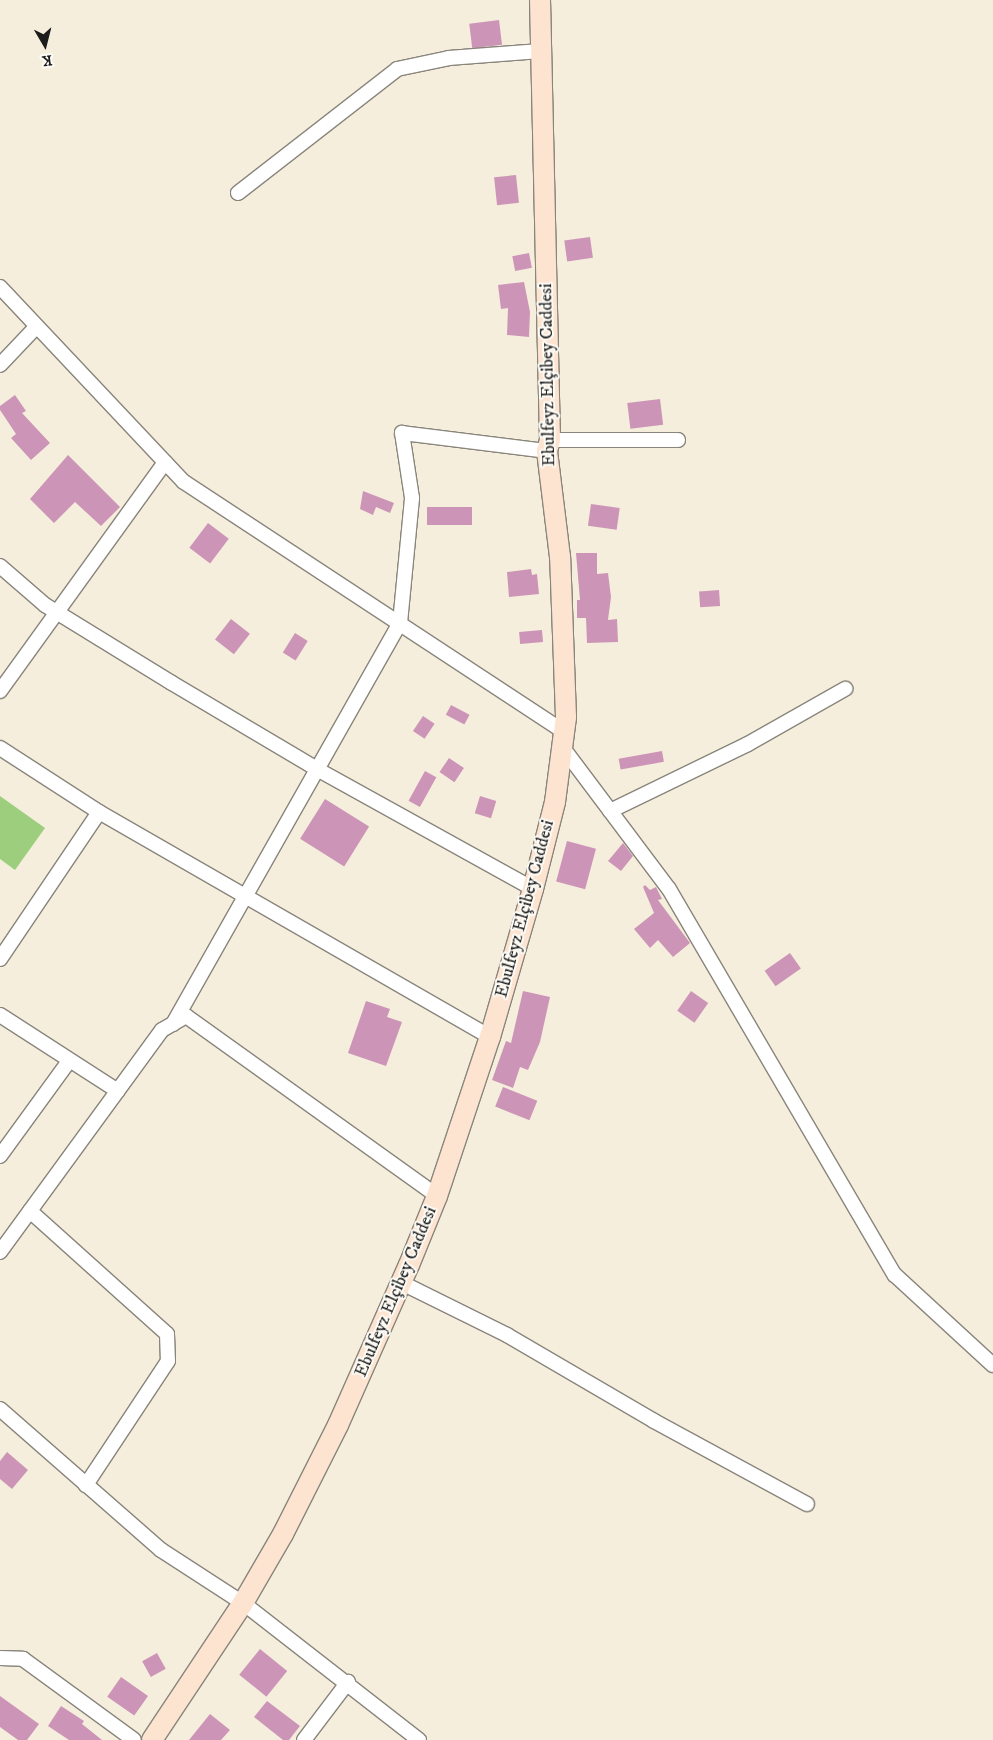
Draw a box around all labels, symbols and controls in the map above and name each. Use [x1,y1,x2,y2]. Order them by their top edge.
north arrow [20,20,70,70]
text: K [41,50,53,69]
street label: Ebulfeyz Elçibey Caddesi [536,283,560,467]
street label: Ebulfeyz Elçibey Caddesi [491,818,559,1000]
street label: Ebulfeyz Elçibey Caddesi [350,1204,442,1380]

